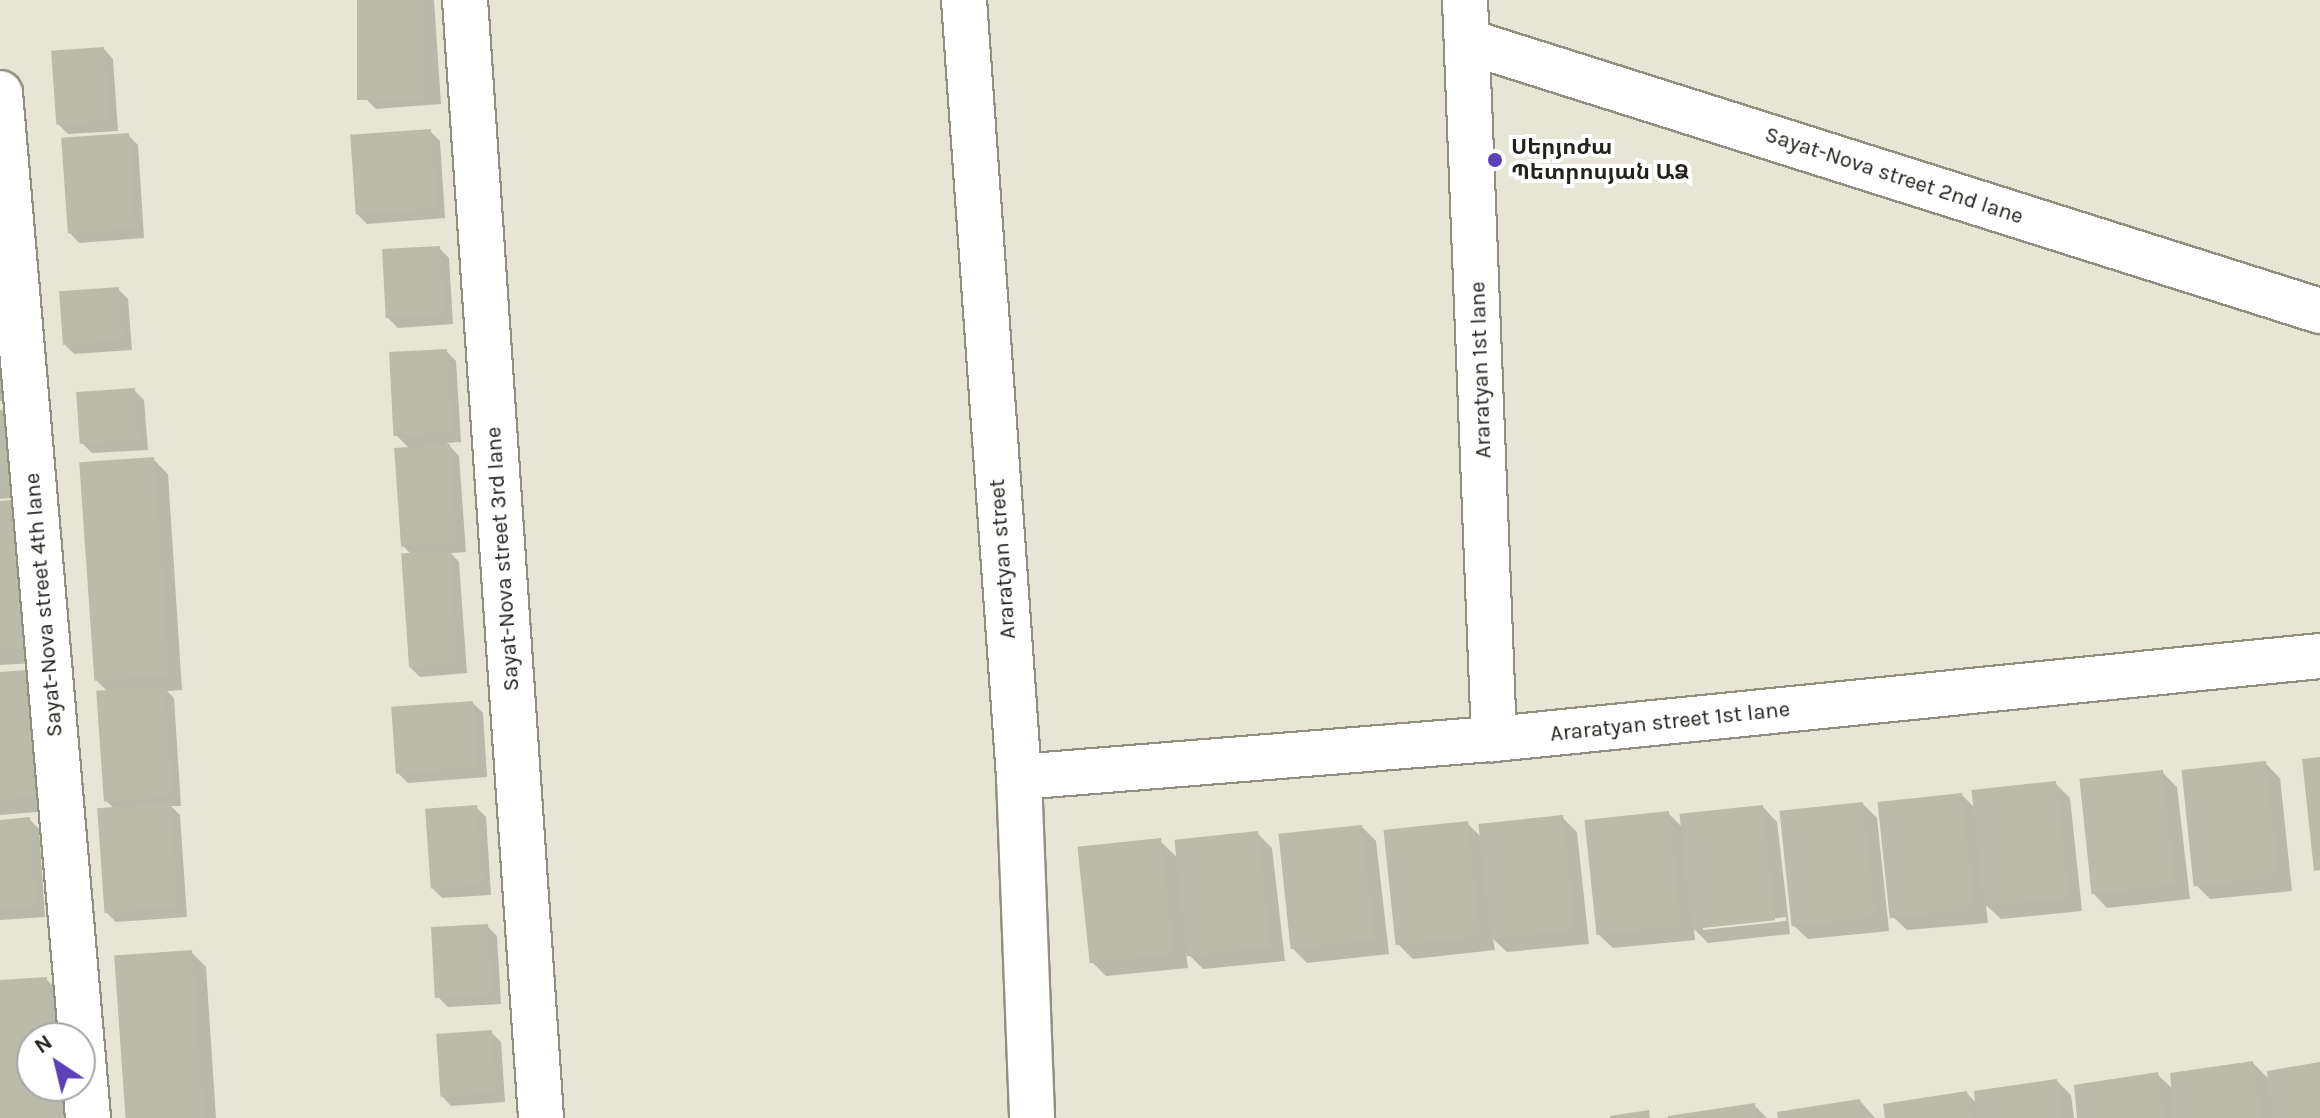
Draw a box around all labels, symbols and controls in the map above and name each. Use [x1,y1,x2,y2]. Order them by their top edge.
street label: Sayat-Nova street 2nd lane [1761,122,2027,230]
place label: Սերյոժա Պետրոսյան ԱՁ [1511,134,1689,186]
marker: Սերյոժա Պետրոսյան ԱՁ [1486,151,1504,169]
street label: Araratyan 1st lane [1465,281,1497,459]
street label: Sayat-Nova street 3rd lane [481,426,525,692]
street label: Sayat-Nova street 4th lane [19,472,69,738]
street label: Araratyan street [984,478,1022,640]
street label: Araratyan street 1st lane [1549,696,1791,748]
north arrow [16,1022,96,1102]
text: N [29,1029,57,1059]

